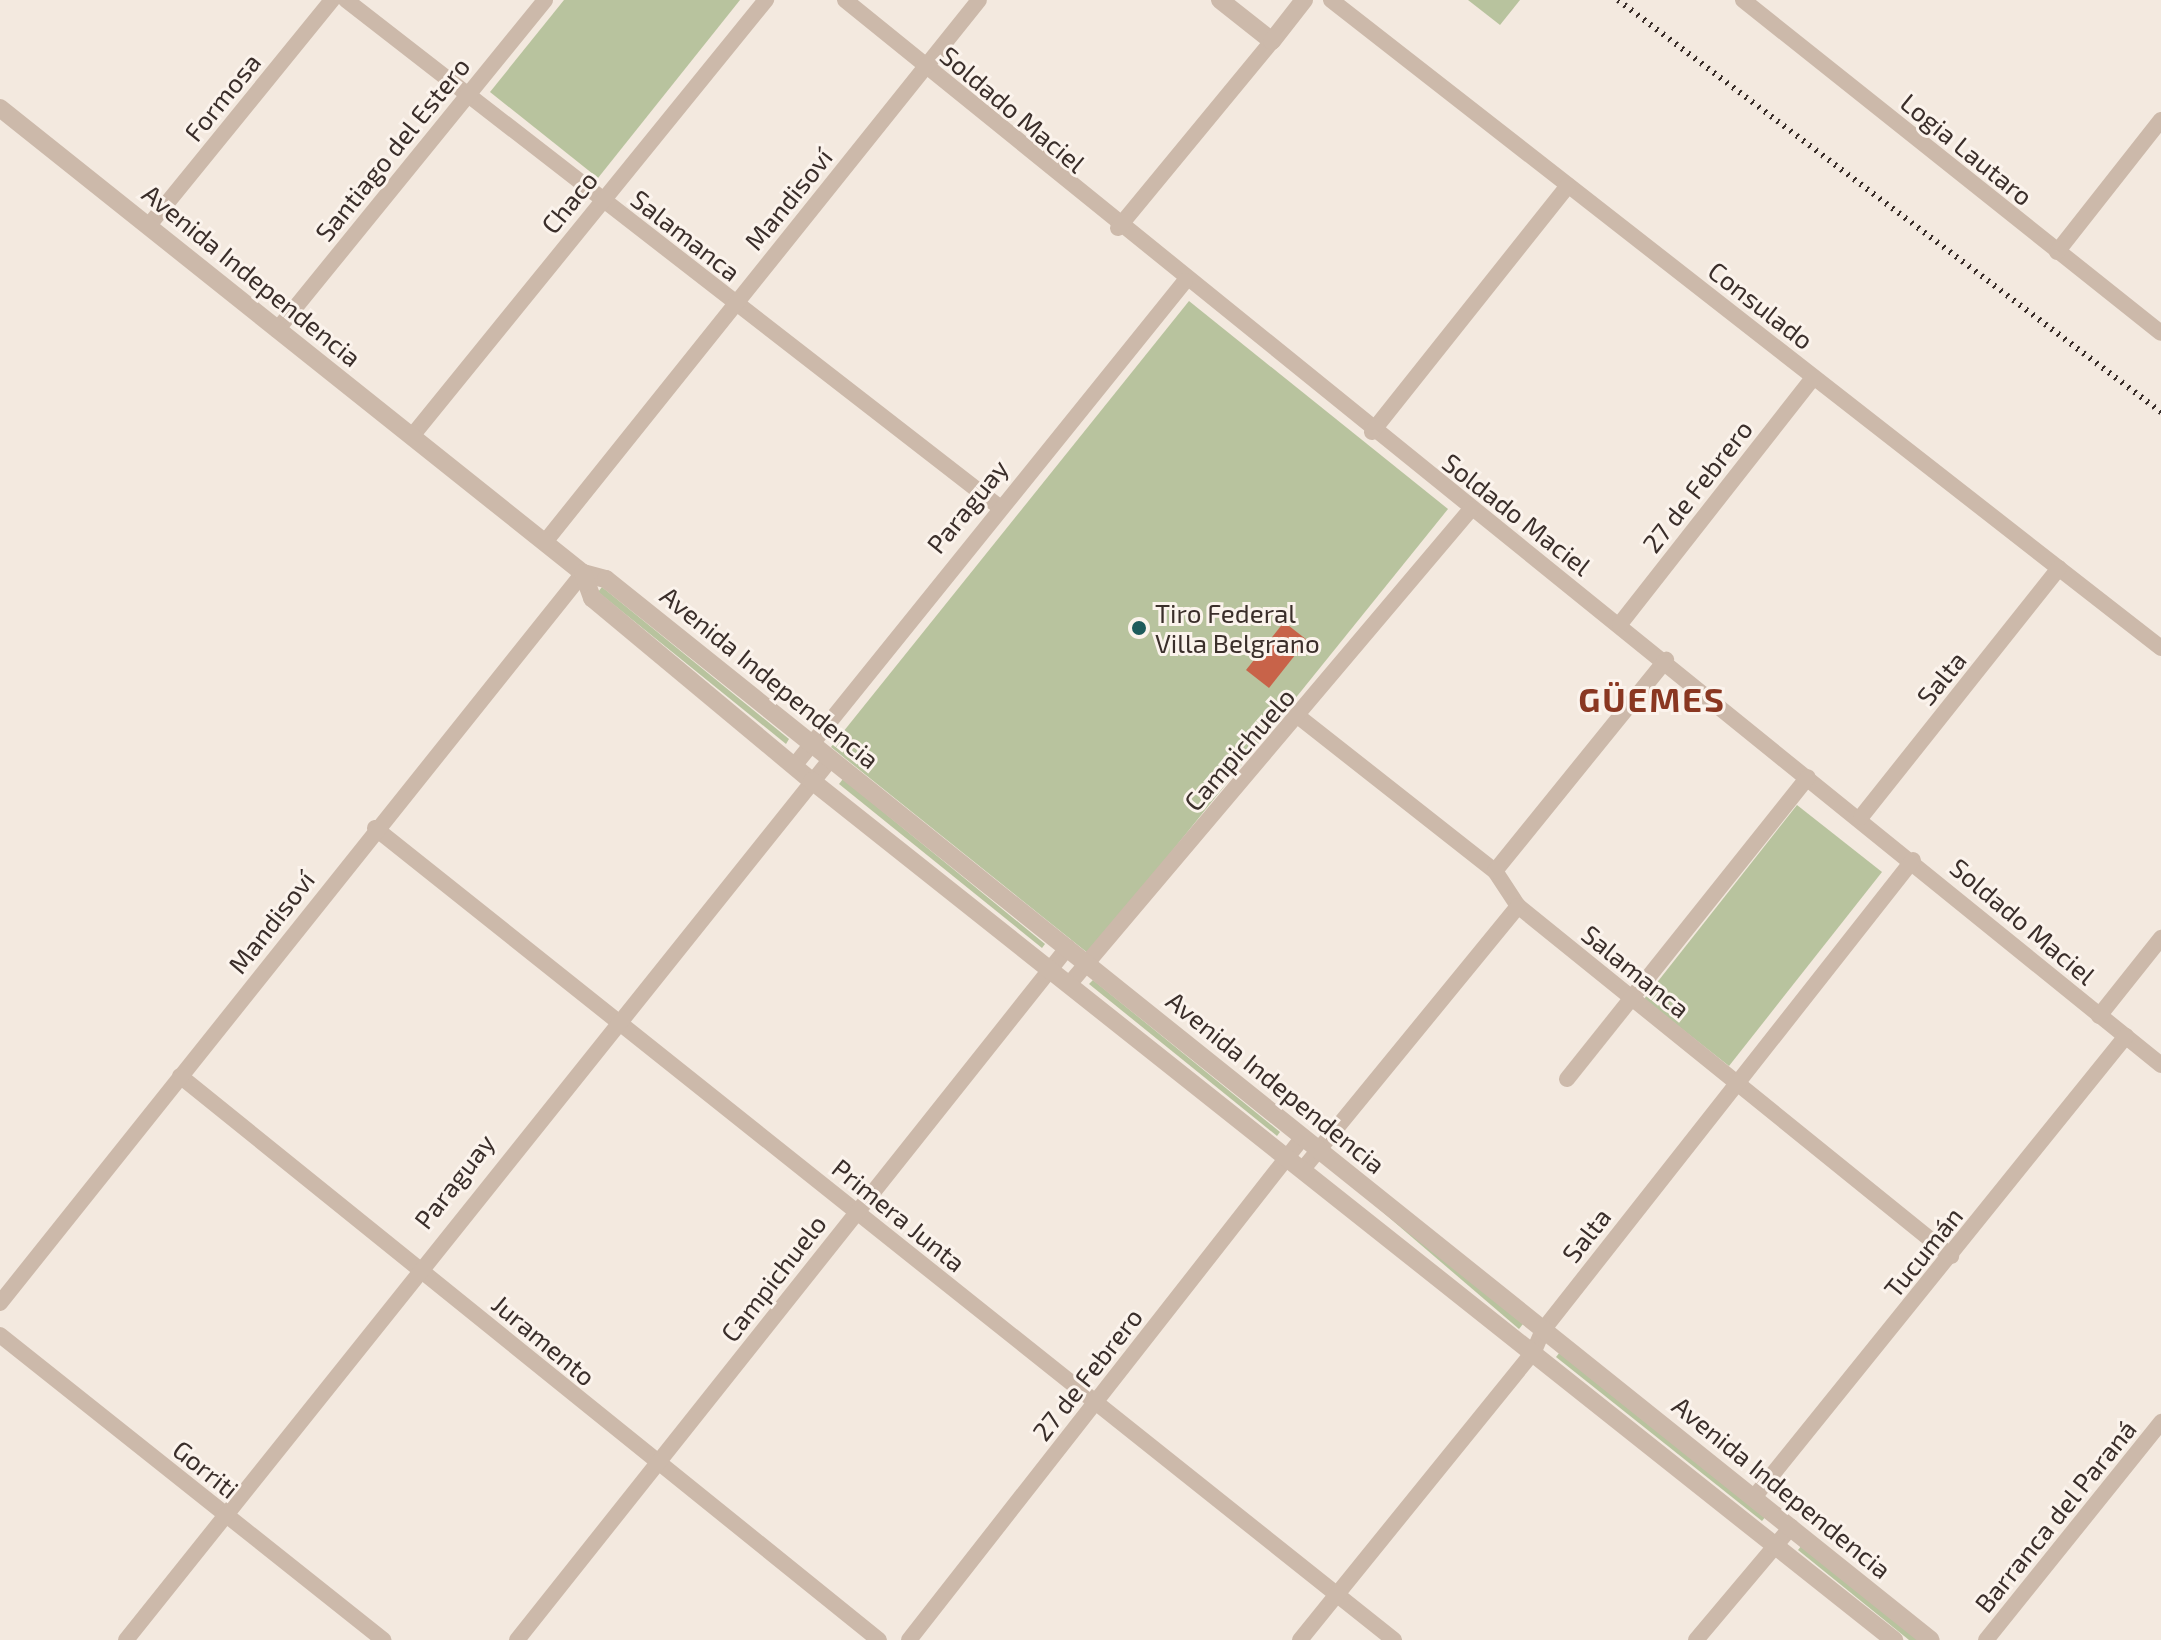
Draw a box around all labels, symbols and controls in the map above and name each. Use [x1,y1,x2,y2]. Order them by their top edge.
street label: Soldado Maciel [934,39,1092,179]
street label: Formosa [177,47,267,147]
street label: Santiago del Estero [308,50,476,248]
street label: Logia Lautaro [1895,86,2039,212]
street label: Mandisoví [738,142,838,256]
street label: Chaco [534,164,604,240]
street label: Avenida Independencia [136,177,368,373]
street label: Salamanca [625,183,747,287]
street label: Consulado [1702,254,1820,356]
street label: 27 de Febrero [1636,413,1758,559]
street label: Soldado Maciel [1437,446,1597,582]
street label: Paraguay [920,453,1014,559]
street label: Avenida Independencia [654,579,886,775]
place label: Tiro Federal Villa Belgrano [1155,597,1320,658]
marker: Tiro Federal Villa Belgrano [1130,619,1148,637]
street label: Salta [1910,645,1972,711]
district label: GÜEMES [1578,679,1726,719]
street label: Campichuelo [1177,681,1301,817]
street label: Soldado Maciel [1944,851,2102,991]
street label: Mandisoví [221,864,321,980]
street label: Salamanca [1576,918,1696,1024]
street label: Avenida Independencia [1160,984,1392,1180]
street label: Paraguay [407,1127,501,1235]
street label: Primera Junta [826,1152,972,1278]
street label: Tucumán [1877,1200,1969,1304]
street label: Salta [1555,1202,1617,1268]
street label: Campichuelo [714,1208,832,1348]
street label: Juramento [486,1288,602,1392]
street label: 27 de Febrero [1026,1301,1148,1447]
street label: Avenida Independencia [1666,1389,1898,1585]
street label: Barranca del Paraná [1968,1413,2142,1619]
street label: Gorriti [167,1433,245,1505]

